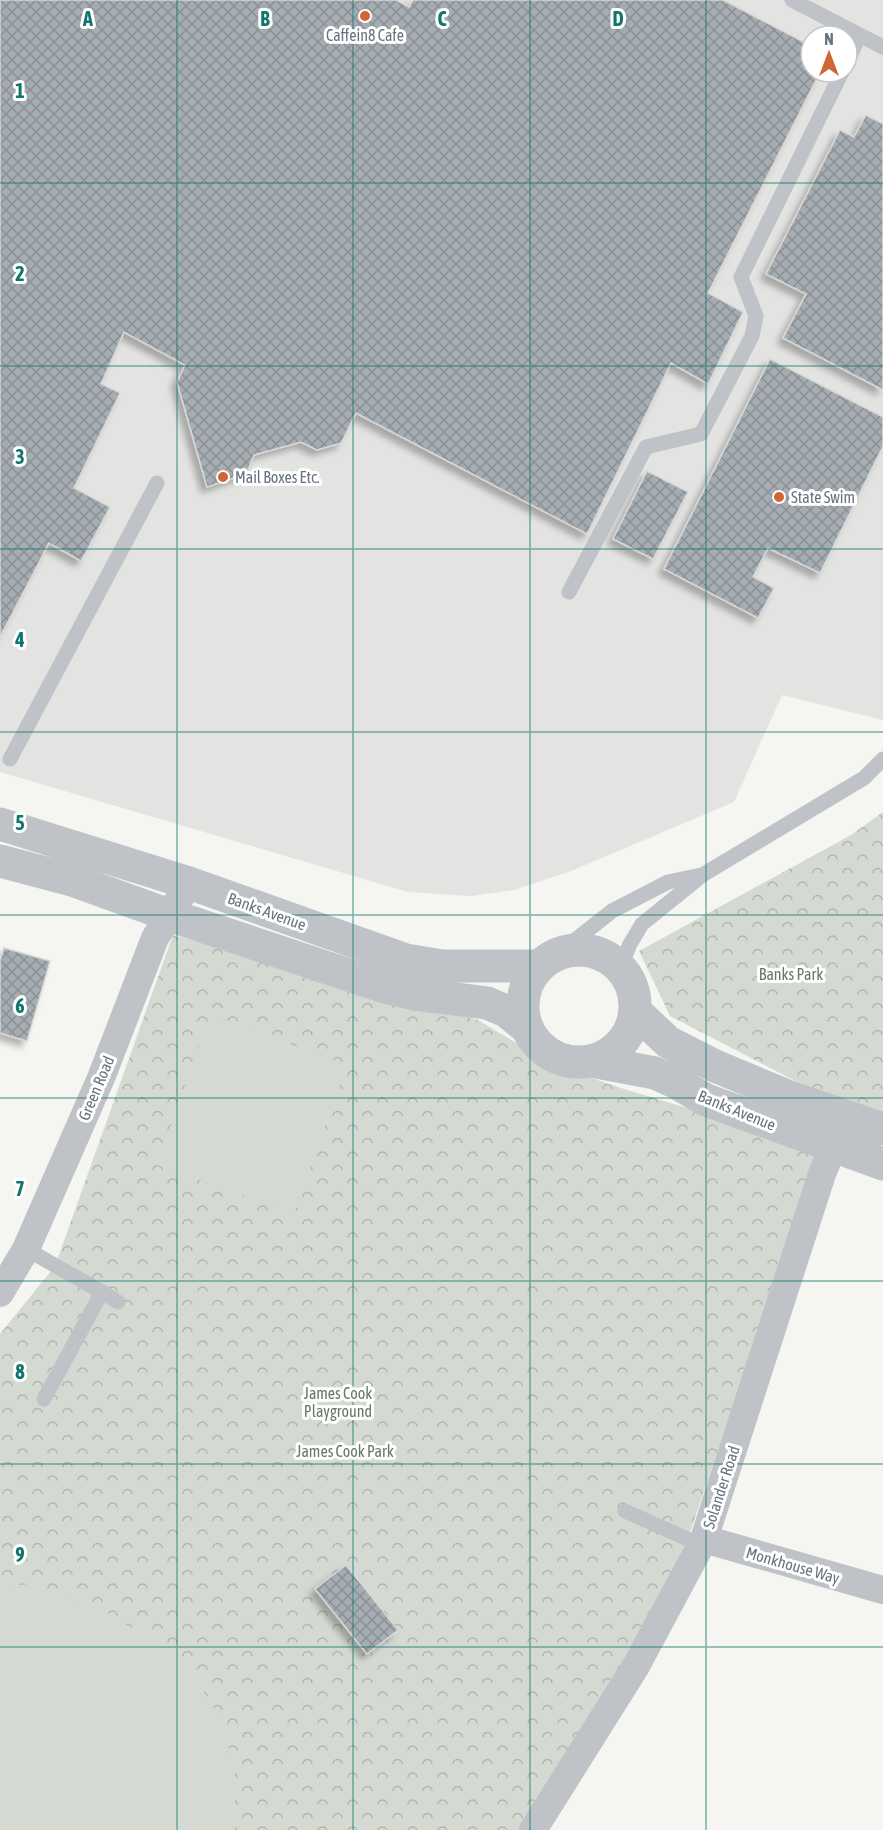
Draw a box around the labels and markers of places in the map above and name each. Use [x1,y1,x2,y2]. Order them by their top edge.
marker: Caffein8 Cafe [358,9,372,23]
place label: Caffein8 Cafe [326,26,404,44]
place label: Mail Boxes Etc. [235,468,320,486]
marker: Mail Boxes Etc. [216,470,230,484]
place label: State Swim [791,488,855,506]
marker: State Swim [772,490,786,504]

